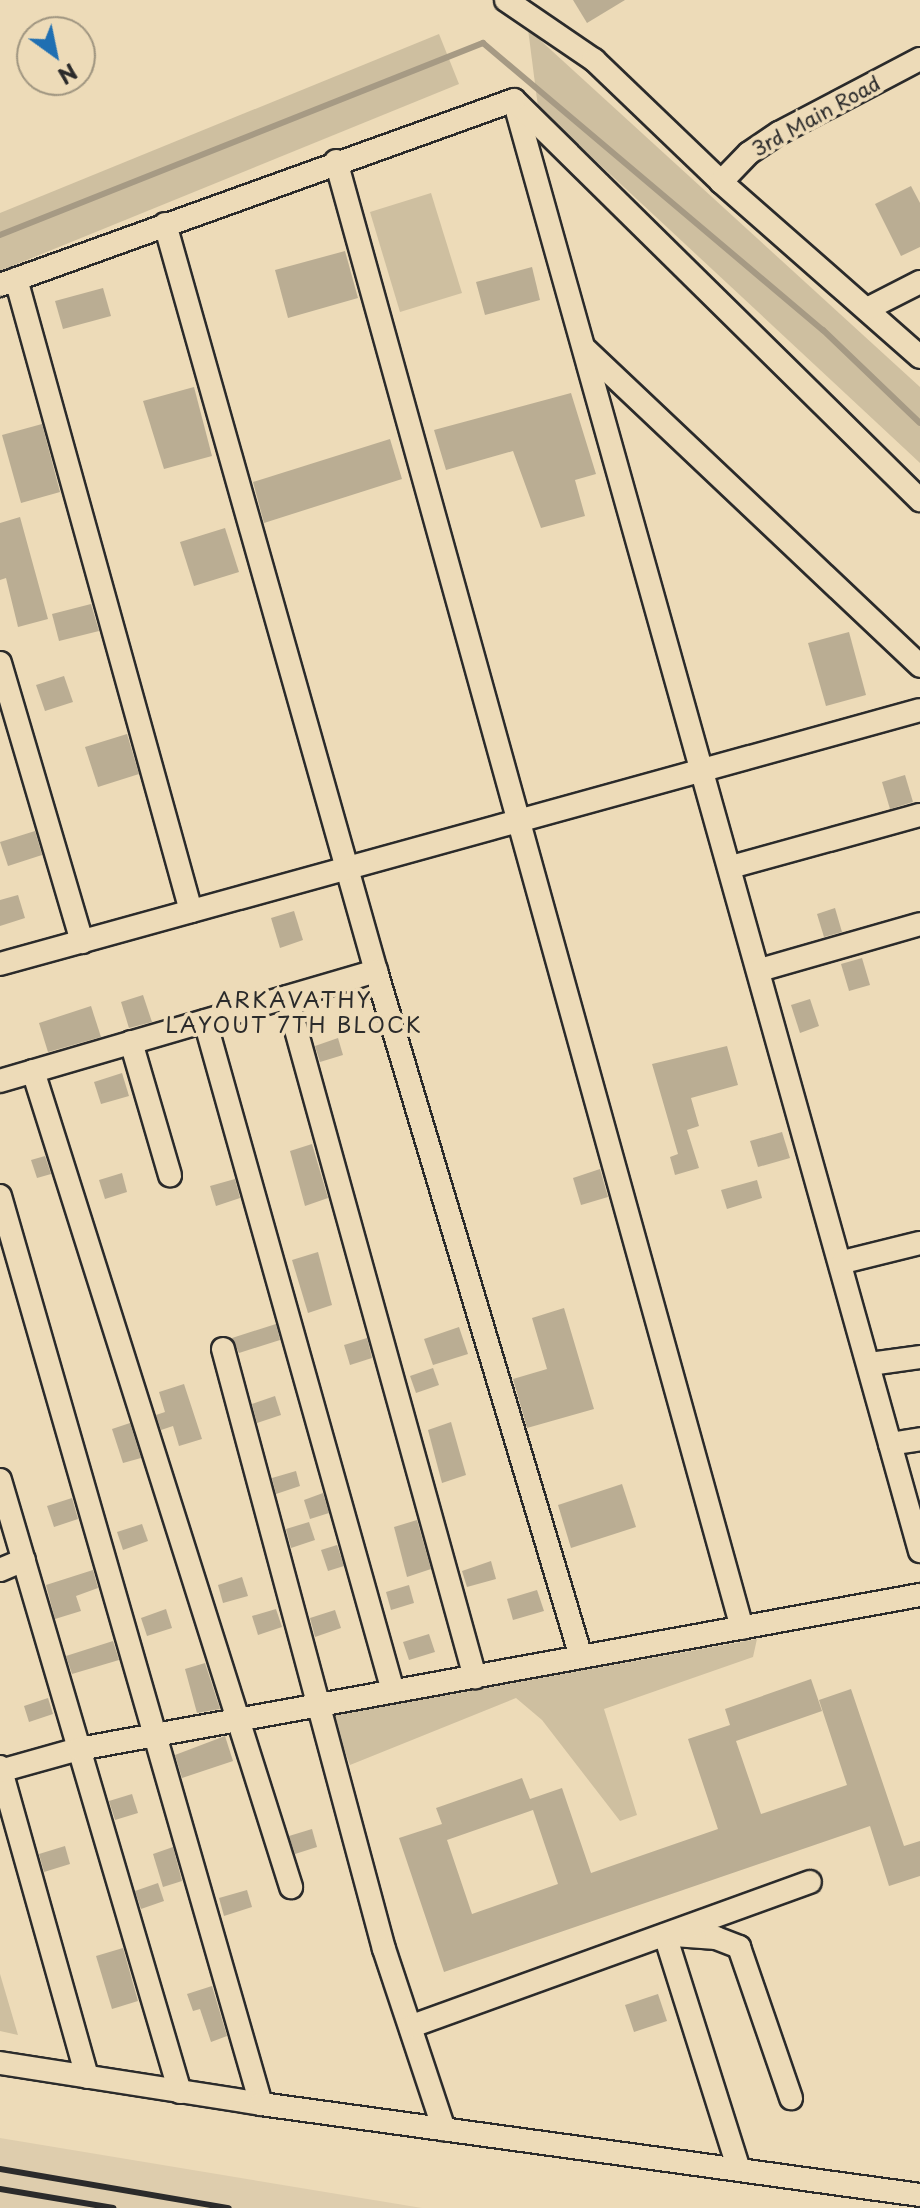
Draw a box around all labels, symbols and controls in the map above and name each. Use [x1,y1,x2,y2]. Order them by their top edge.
north arrow [16,16,96,96]
text: N [52,56,85,93]
street label: 3rd Main Road [747,71,885,161]
district label: ARKAVATHY LAYOUT 7TH BLOCK [164,985,424,1036]

